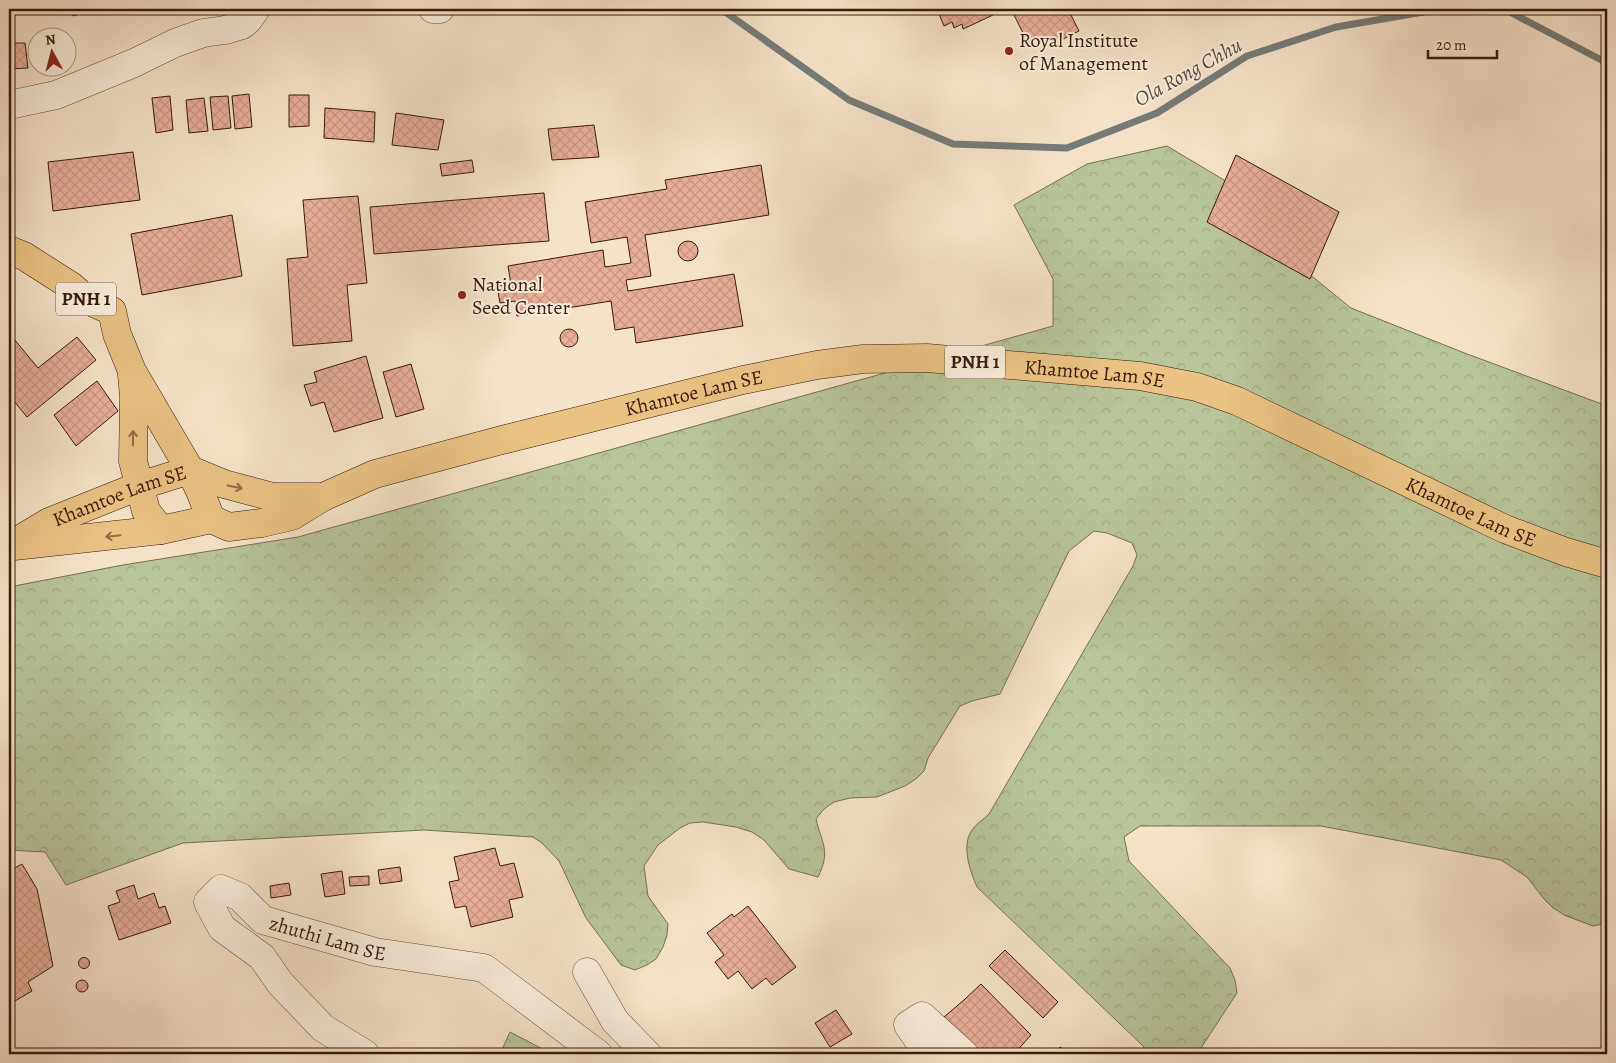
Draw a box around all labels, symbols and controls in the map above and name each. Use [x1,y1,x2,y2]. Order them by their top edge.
place label: Royal Institute of Management [1019,27,1148,77]
north arrow [28,28,78,78]
scale bar [1428,28,1497,60]
text: N [44,30,57,50]
water label: Ola Rong Chhu [1129,31,1247,113]
text: 20 m [1436,35,1467,55]
marker: Royal Institute of Management [1003,45,1015,57]
place label: National Seed Center [472,271,570,321]
road number: PNH 1 [56,282,116,316]
marker: National Seed Center [456,289,468,301]
road number: PNH 1 [945,346,1005,378]
street label: Khamtoe Lam SE [1023,353,1167,394]
street label: Khamtoe Lam SE [622,363,765,422]
one-way arrow [128,430,138,446]
street label: Khamtoe Lam SE [48,458,190,533]
street label: Khamtoe Lam SE [1401,470,1540,553]
one-way arrow [227,483,243,492]
one-way arrow [105,531,121,541]
street label: zhuthi Lam SE [266,909,388,967]

